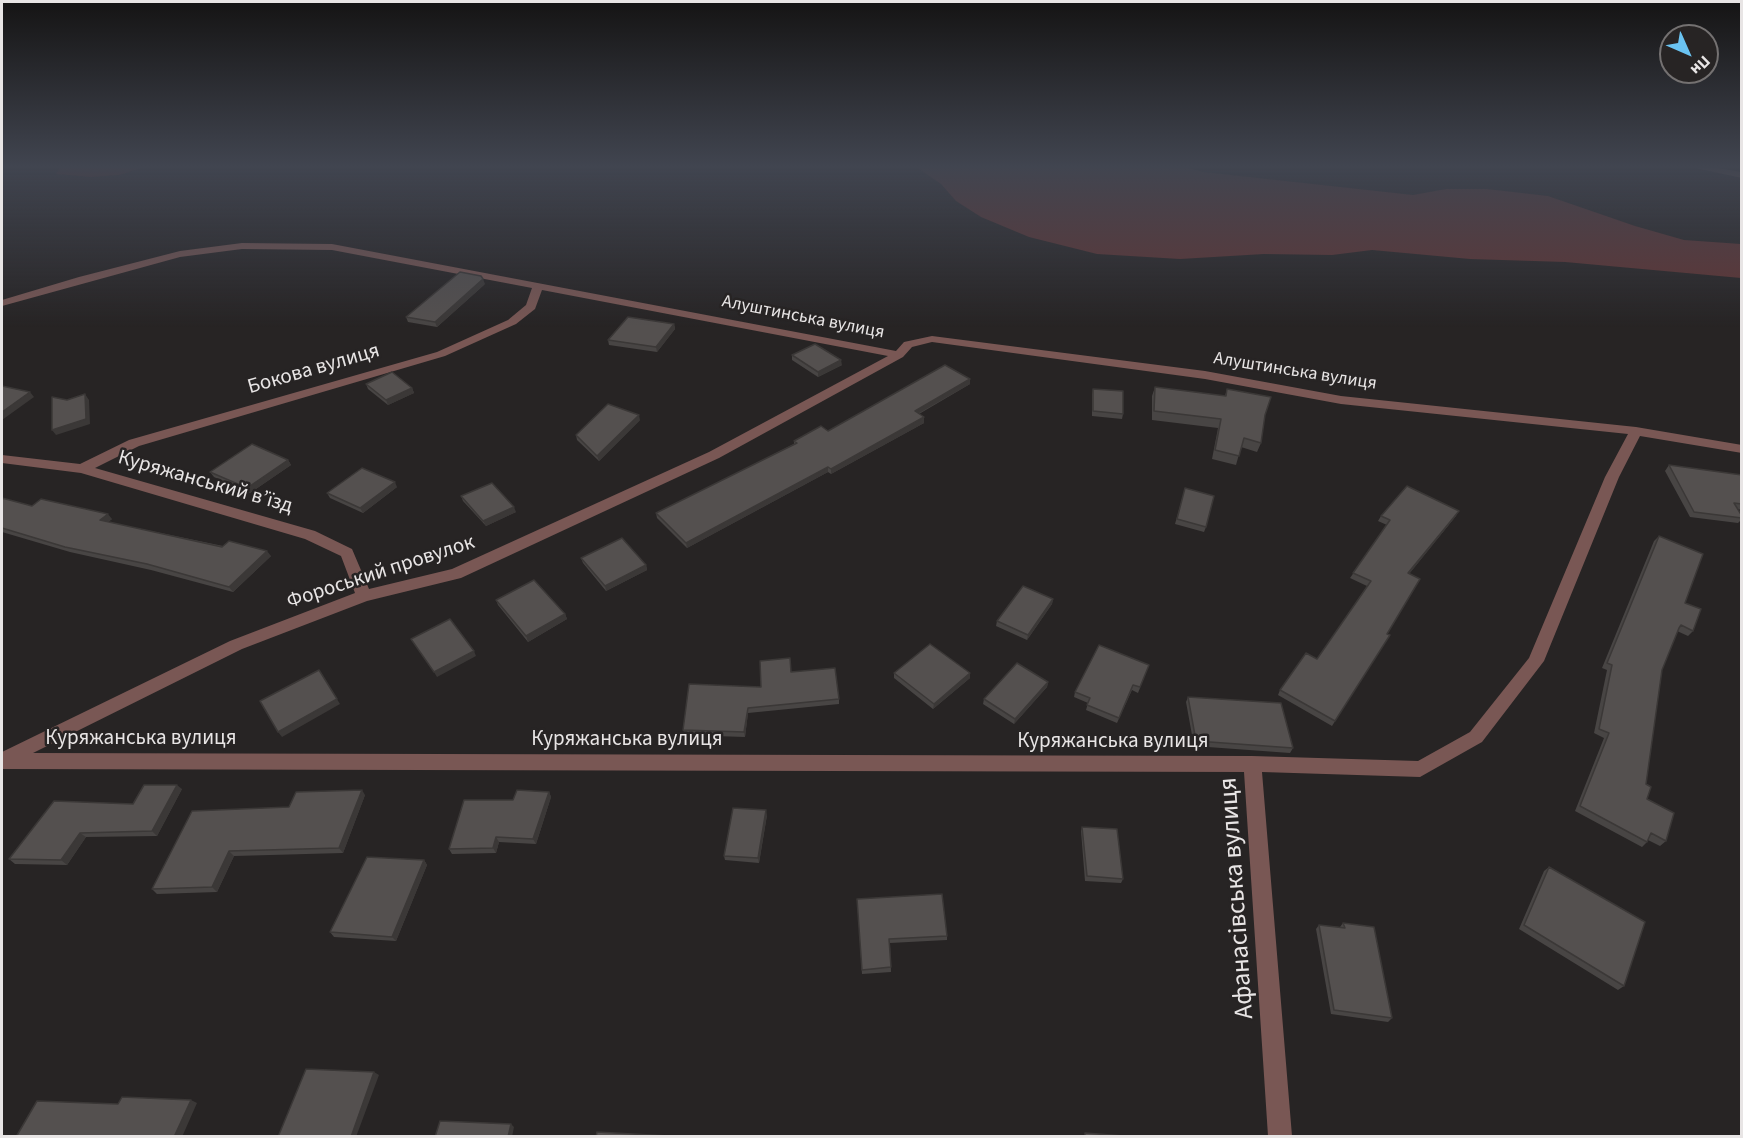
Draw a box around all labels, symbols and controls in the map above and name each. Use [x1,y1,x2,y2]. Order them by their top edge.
north arrow [1659,24,1719,84]
text: Пн [1685,50,1715,80]
street label: Алуштинська вулиця [720,292,886,344]
street label: Бокова вулиця [245,339,383,401]
street label: Алуштинська вулиця [1212,348,1378,396]
street label: Куряжанський в’їзд [115,446,295,520]
street label: Фороський провулок [284,531,478,615]
street label: Куряжанська вулиця [45,726,237,752]
street label: Куряжанська вулиця [531,727,723,753]
street label: Куряжанська вулиця [1017,729,1209,755]
street label: Афанасівська вулиця [1214,776,1262,1020]

